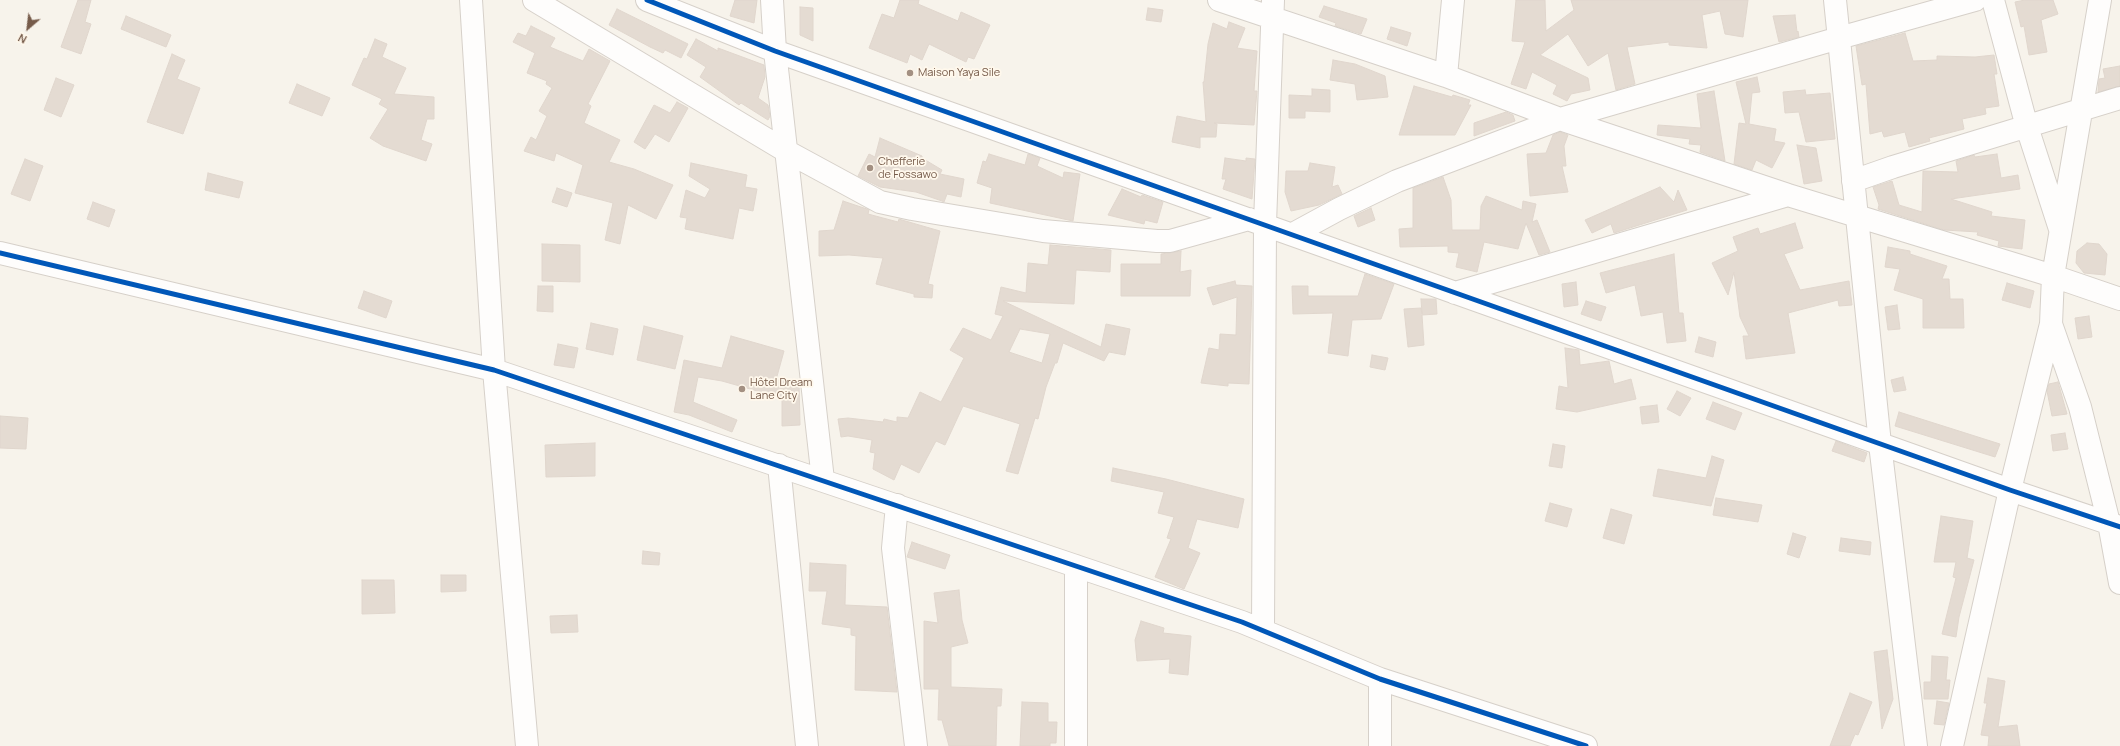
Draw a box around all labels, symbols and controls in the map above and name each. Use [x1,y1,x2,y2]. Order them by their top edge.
north arrow [8,8,48,48]
text: N [15,31,29,48]
place label: Maison Yaya Sile [918,66,1000,80]
marker: Maison Yaya Sile [905,68,915,78]
place label: Chefferie de Fossawo [878,155,937,181]
marker: Chefferie de Fossawo [865,163,875,173]
place label: Hôtel Dream Lane City [750,376,812,402]
marker: Hôtel Dream Lane City [737,384,747,394]

